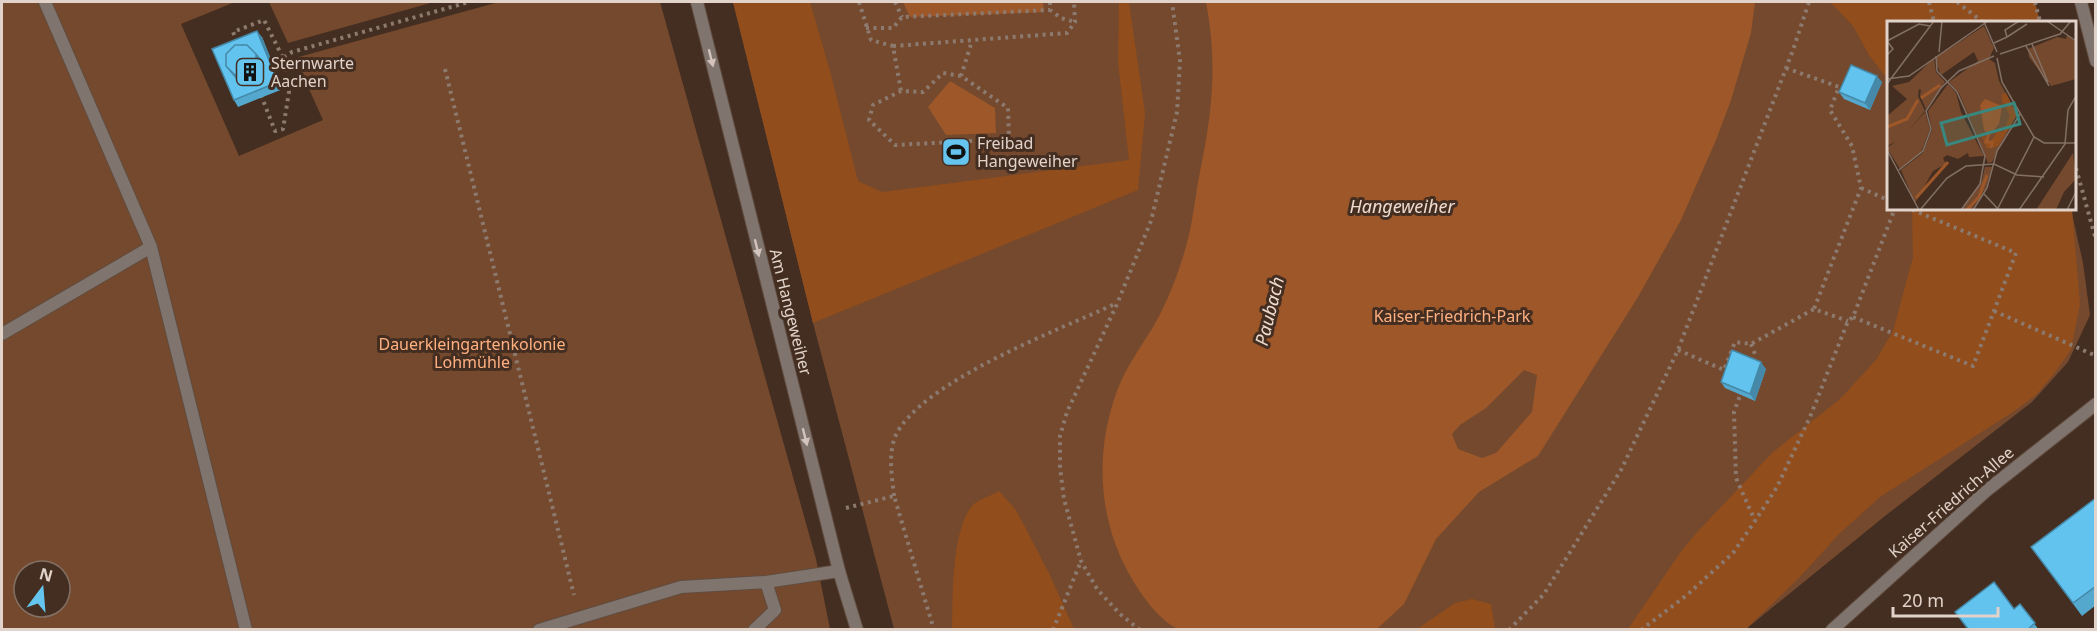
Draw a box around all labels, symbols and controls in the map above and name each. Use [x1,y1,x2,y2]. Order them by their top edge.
inset map [1887,21,2076,210]
one-way arrow [706,49,716,68]
place label: Sternwarte Aachen [271,52,354,92]
building icon: Sternwarte Aachen [234,56,266,88]
place label: Freibad Hangeweiher [977,132,1078,172]
sports icon: Freibad Hangeweiher [940,136,972,168]
water label: Hangeweiher [1349,194,1455,218]
one-way arrow [753,239,763,257]
street label: Am Hangeweiher [765,246,817,378]
water label: Paubach [1249,274,1289,348]
park label: Kaiser-Friedrich-Park [1374,305,1531,327]
park label: Dauerkleingartenkolonie Lohmühle [378,333,566,373]
one-way arrow [801,428,811,446]
street label: Kaiser-Friedrich-Allee [1884,441,2018,563]
north arrow [12,559,72,619]
text: N [37,562,55,587]
scale bar [1893,580,1998,618]
text: 20 m [1902,588,1944,612]

